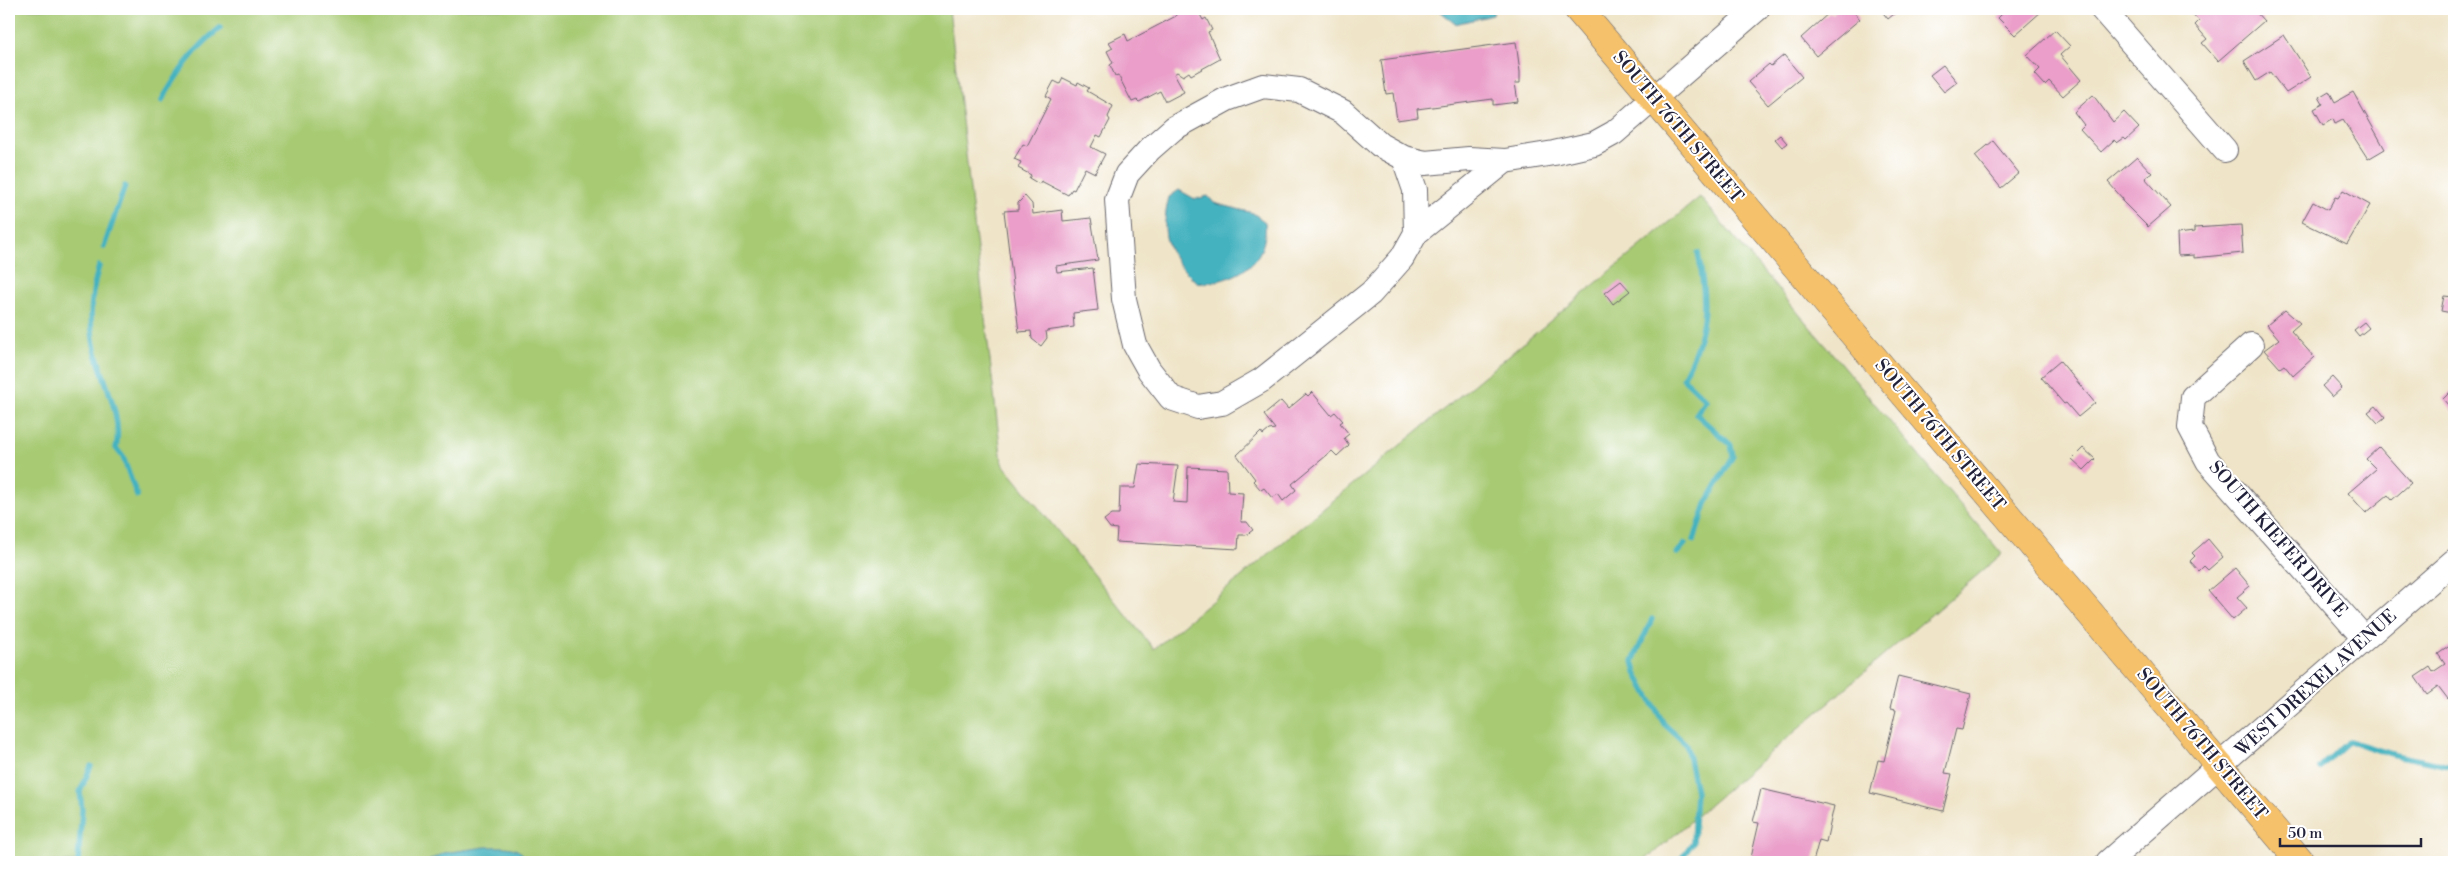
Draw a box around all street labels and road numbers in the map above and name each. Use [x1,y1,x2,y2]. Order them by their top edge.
street label: SOUTH 76TH STREET [1608,46,1748,208]
street label: SOUTH 76TH STREET [1870,354,2010,516]
street label: SOUTH KIEFER DRIVE [2204,456,2352,622]
street label: WEST DREXEL AVENUE [2230,604,2401,762]
street label: SOUTH 76TH STREET [2132,663,2272,825]

